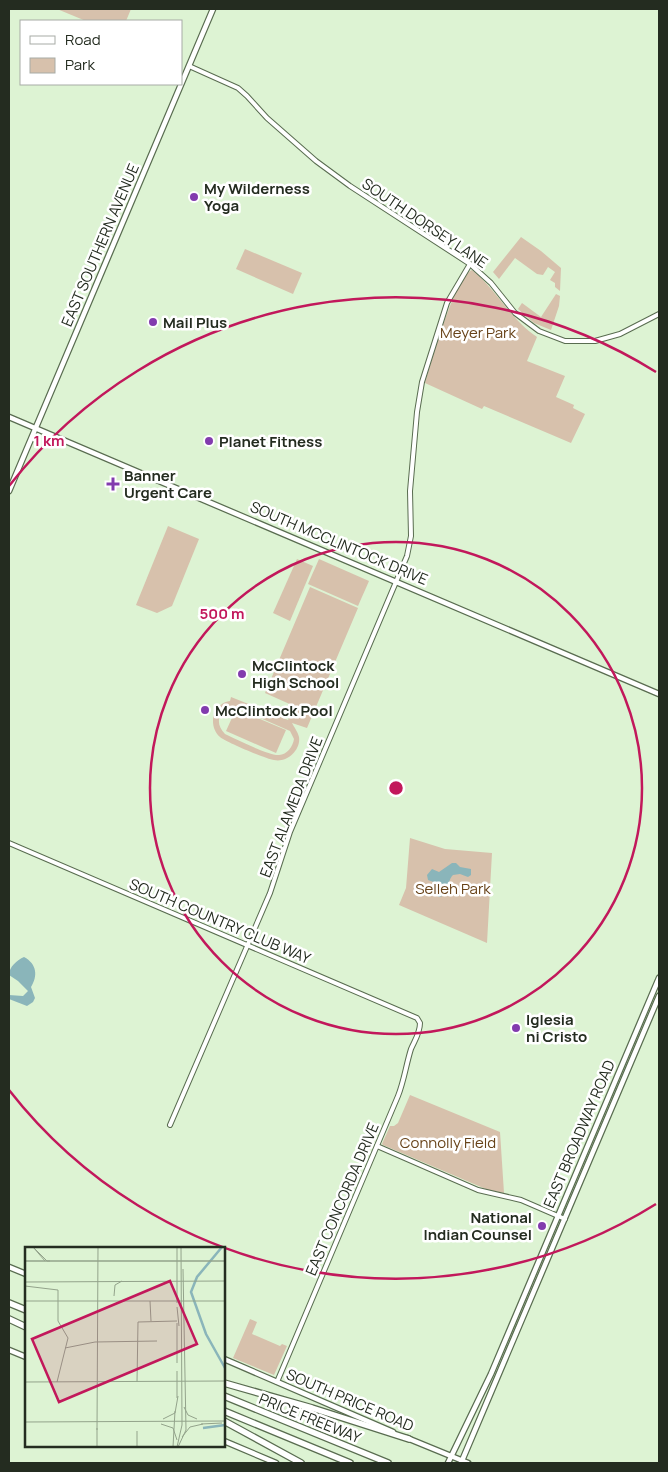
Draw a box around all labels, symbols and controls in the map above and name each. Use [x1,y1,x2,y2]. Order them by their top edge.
legend [20,20,182,85]
text: Road [65,29,101,50]
text: Park [65,54,95,75]
street label: EAST SOUTHERN AVENUE [56,160,144,330]
street label: SOUTH DORSEY LANE [358,173,492,273]
place label: My Wilderness Yoga [204,178,310,216]
marker: My Wilderness Yoga [188,191,200,203]
place label: Mail Plus [163,312,227,333]
marker: Mail Plus [147,316,159,328]
park label: Meyer Park [440,322,517,343]
text: 1 km [33,430,65,451]
place label: Planet Fitness [219,431,322,452]
marker: Planet Fitness [203,435,215,447]
place label: Banner Urgent Care [124,465,212,503]
marker: Banner Urgent Care [106,477,120,491]
street label: SOUTH MCCLINTOCK DRIVE [247,496,431,590]
text: 500 m [199,603,245,624]
place label: McClintock High School [252,655,339,693]
marker: McClintock High School [236,668,248,680]
place label: McClintock Pool [215,700,333,721]
marker: McClintock Pool [199,704,211,716]
street label: EAST ALAMEDA DRIVE [254,734,328,880]
centre of rings [387,779,405,797]
street label: SOUTH COUNTRY CLUB WAY [126,873,315,969]
park label: Selleh Park [415,878,491,899]
place label: Iglesia ni Cristo [526,1009,587,1047]
marker: Iglesia ni Cristo [510,1022,522,1034]
street label: EAST BROADWAY ROAD [538,1057,620,1211]
street label: EAST CONCORDA DRIVE [300,1119,384,1279]
park label: Connolly Field [400,1132,496,1153]
place label: National Indian Counsel [424,1207,532,1245]
marker: National Indian Counsel [536,1220,548,1232]
inset map [25,1247,225,1447]
street label: SOUTH PRICE ROAD [283,1364,417,1436]
street label: PRICE FREEWAY [256,1388,365,1448]

